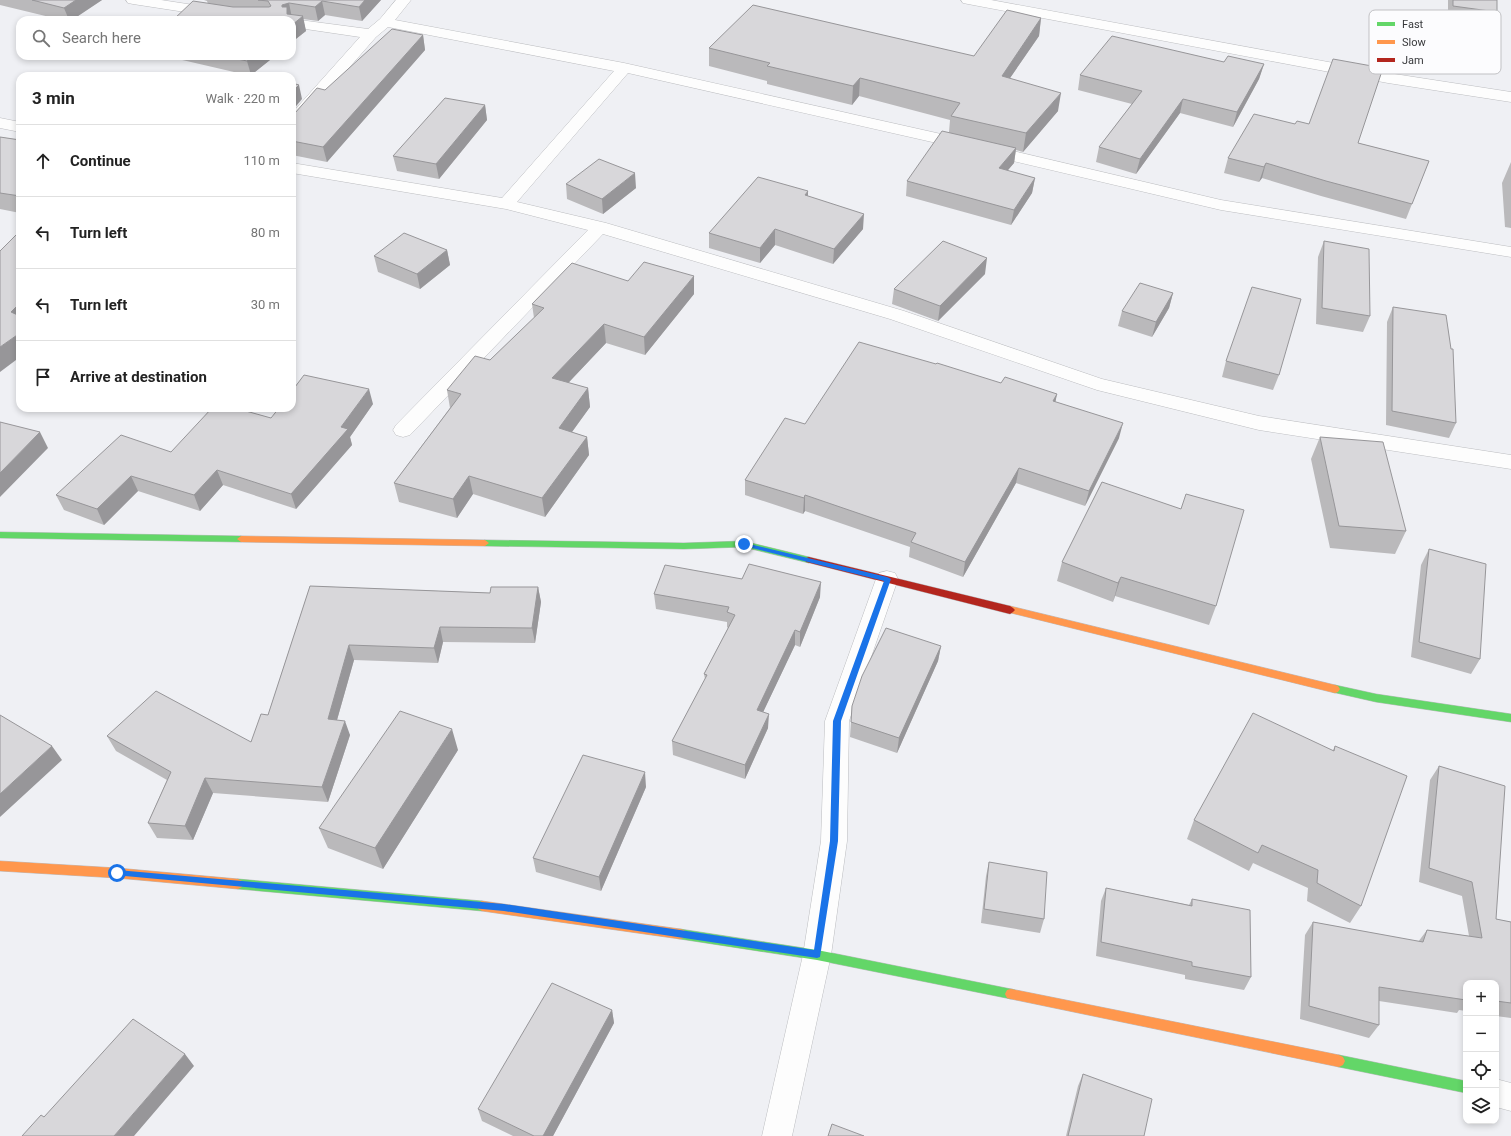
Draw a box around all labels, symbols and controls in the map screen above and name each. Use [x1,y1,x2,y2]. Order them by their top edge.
legend [1369,10,1501,74]
search box [16,16,296,60]
text: Fast [1402,18,1424,31]
icon: search [30,27,52,49]
text: Search here [62,29,141,47]
text: Slow [1402,36,1426,49]
text: Jam [1402,54,1424,67]
text: 3 min [32,88,75,108]
text: Walk · 220 m [205,91,280,106]
icon: ahead [32,150,54,172]
text: Continue [70,152,131,170]
text: 110 m [243,153,280,168]
icon: left [32,222,54,244]
text: Turn left [70,224,127,242]
text: 80 m [251,225,280,240]
icon: left [32,294,54,316]
text: Turn left [70,296,127,314]
text: 30 m [251,297,280,312]
icon: arrive [32,366,54,388]
text: Arrive at destination [70,368,207,386]
route end [735,535,753,553]
route start [108,864,126,882]
map controls [1463,980,1499,1124]
button: + [1463,980,1499,1016]
button: − [1463,1016,1499,1052]
button: locate [1463,1052,1499,1088]
button: layers [1463,1088,1499,1124]

